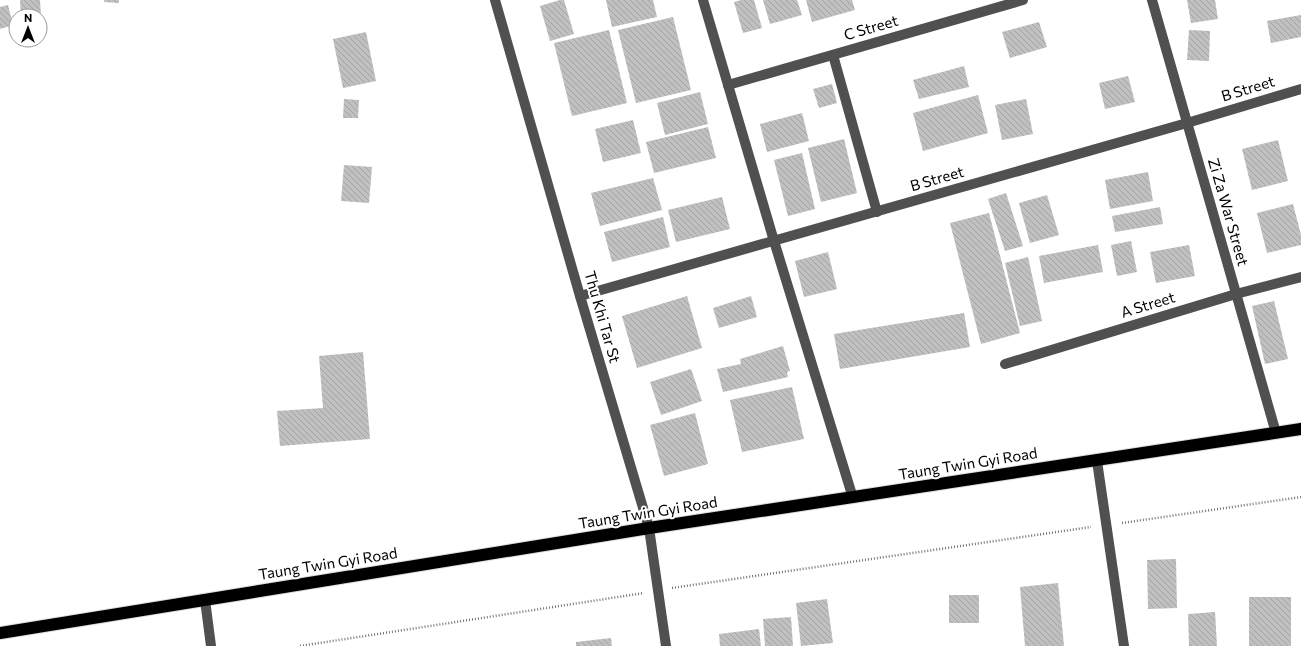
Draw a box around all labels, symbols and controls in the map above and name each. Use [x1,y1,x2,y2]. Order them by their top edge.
north arrow [8,8,48,48]
text: N [24,11,32,24]
street label: C Street [842,11,900,43]
street label: B Street [1219,71,1277,105]
street label: Zi Za War Street [1205,156,1253,268]
street label: B Street [908,162,966,194]
street label: Thu Khi Tar St [581,269,625,365]
street label: A Street [1118,287,1177,321]
street label: Taung Twin Gyi Road [897,443,1039,483]
street label: Taung Twin Gyi Road [577,492,719,532]
street label: Taung Twin Gyi Road [257,543,399,583]

